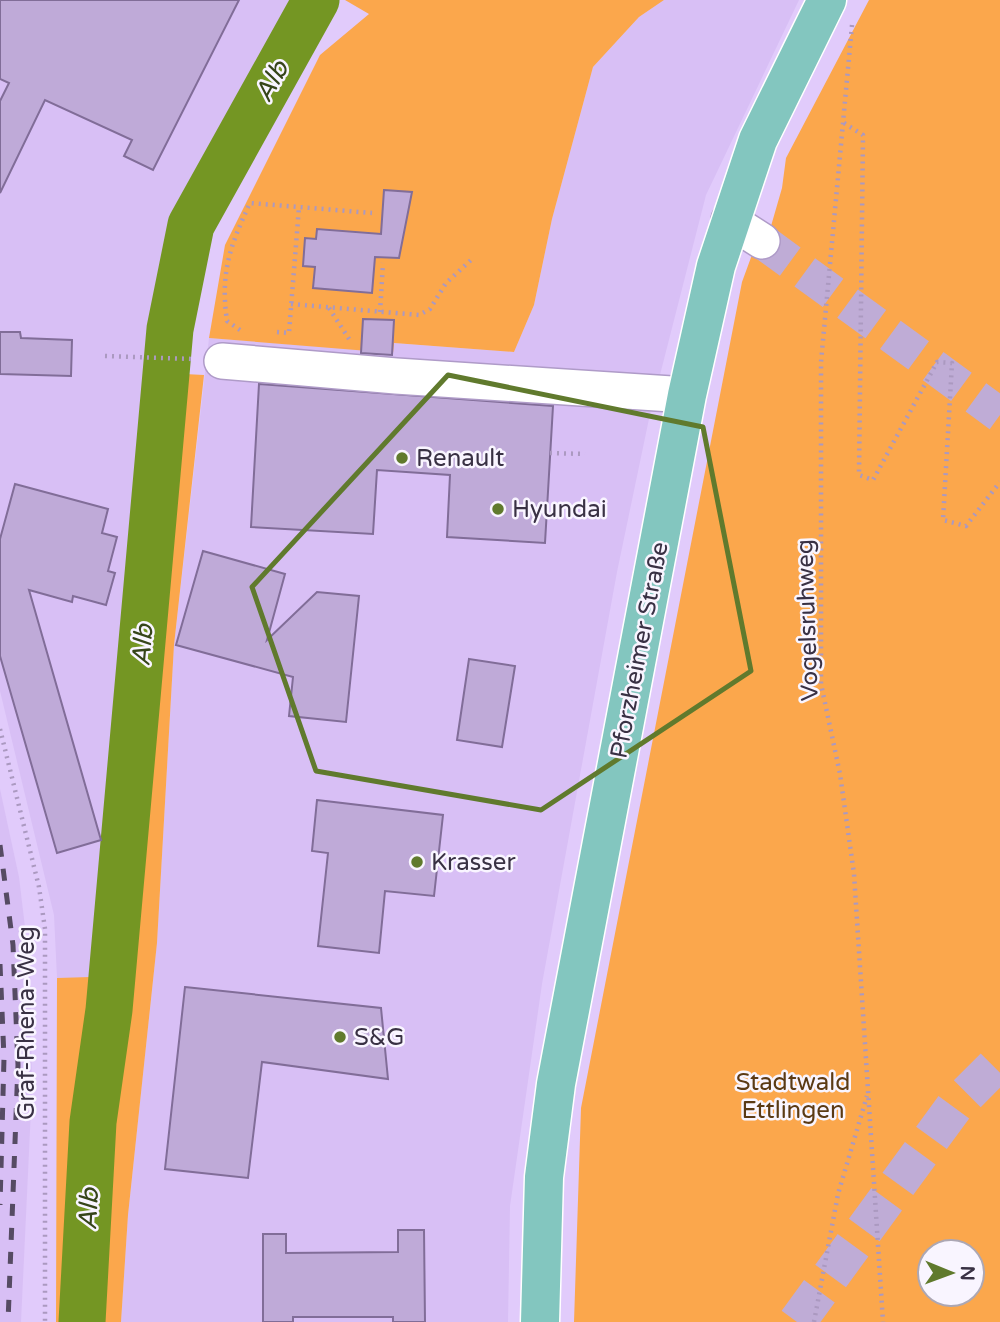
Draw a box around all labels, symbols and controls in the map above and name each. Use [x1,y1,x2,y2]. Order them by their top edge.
water label: Alb [248,54,296,107]
place label: Renault [416,444,504,473]
marker: Renault [394,450,410,466]
place label: Hyundai [512,495,607,524]
marker: Hyundai [490,501,506,517]
street label: Pforzheimer Straße [604,539,675,761]
street label: Vogelsruhweg [790,539,825,701]
water label: Alb [125,621,160,667]
place label: Krasser [431,848,516,877]
marker: Krasser [409,854,425,870]
street label: Graf-Rhena-Weg [12,926,41,1120]
place label: S&G [354,1023,405,1052]
marker: S&G [332,1029,348,1045]
park label: Stadtwald Ettlingen [736,1068,850,1125]
water label: Alb [72,1186,105,1231]
north arrow [916,1238,986,1308]
text: N [956,1265,978,1281]

